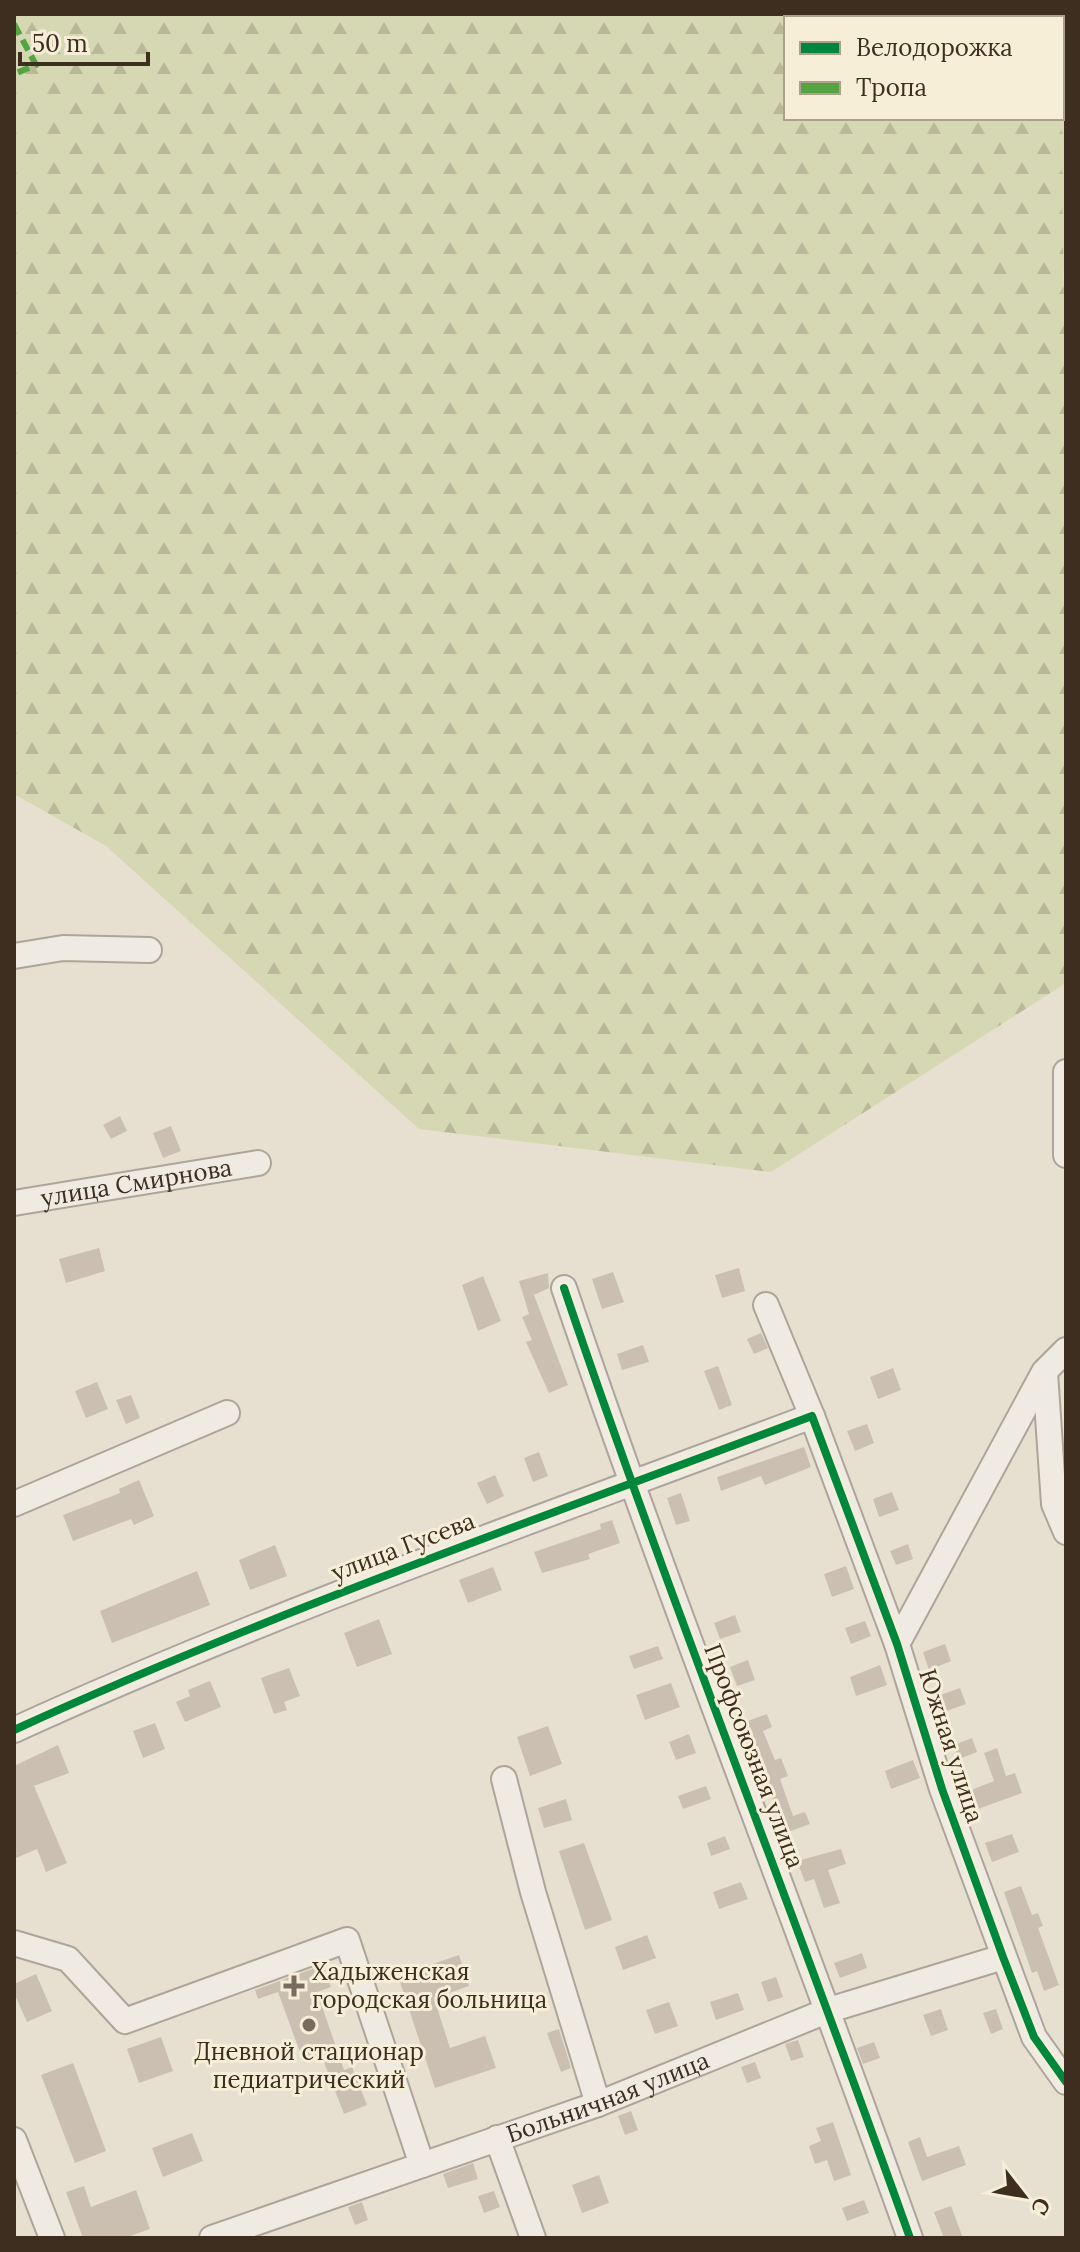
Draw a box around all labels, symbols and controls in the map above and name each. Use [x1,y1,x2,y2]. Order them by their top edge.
scale bar [20,16,148,66]
legend [784,16,1064,120]
text: 50 m [32,28,88,59]
text: Велодорожка [856,32,1013,63]
text: Тропа [856,72,927,103]
street label: улица Смирнова [38,1152,234,1213]
street label: улица Гусева [327,1505,479,1588]
street label: Профсоюзная улица [697,1639,812,1873]
street label: Южная улица [912,1665,991,1827]
place label: Хадыженская городская больница [312,1956,547,2015]
marker: Хадыженская городская больница [283,1975,305,1997]
marker: Дневной стационар педиатрический [300,2016,318,2034]
place label: Дневной стационар педиатрический [194,2036,424,2095]
street label: Больничная улица [502,2044,714,2150]
north arrow [984,2156,1064,2236]
text: С [1025,2193,1057,2220]

